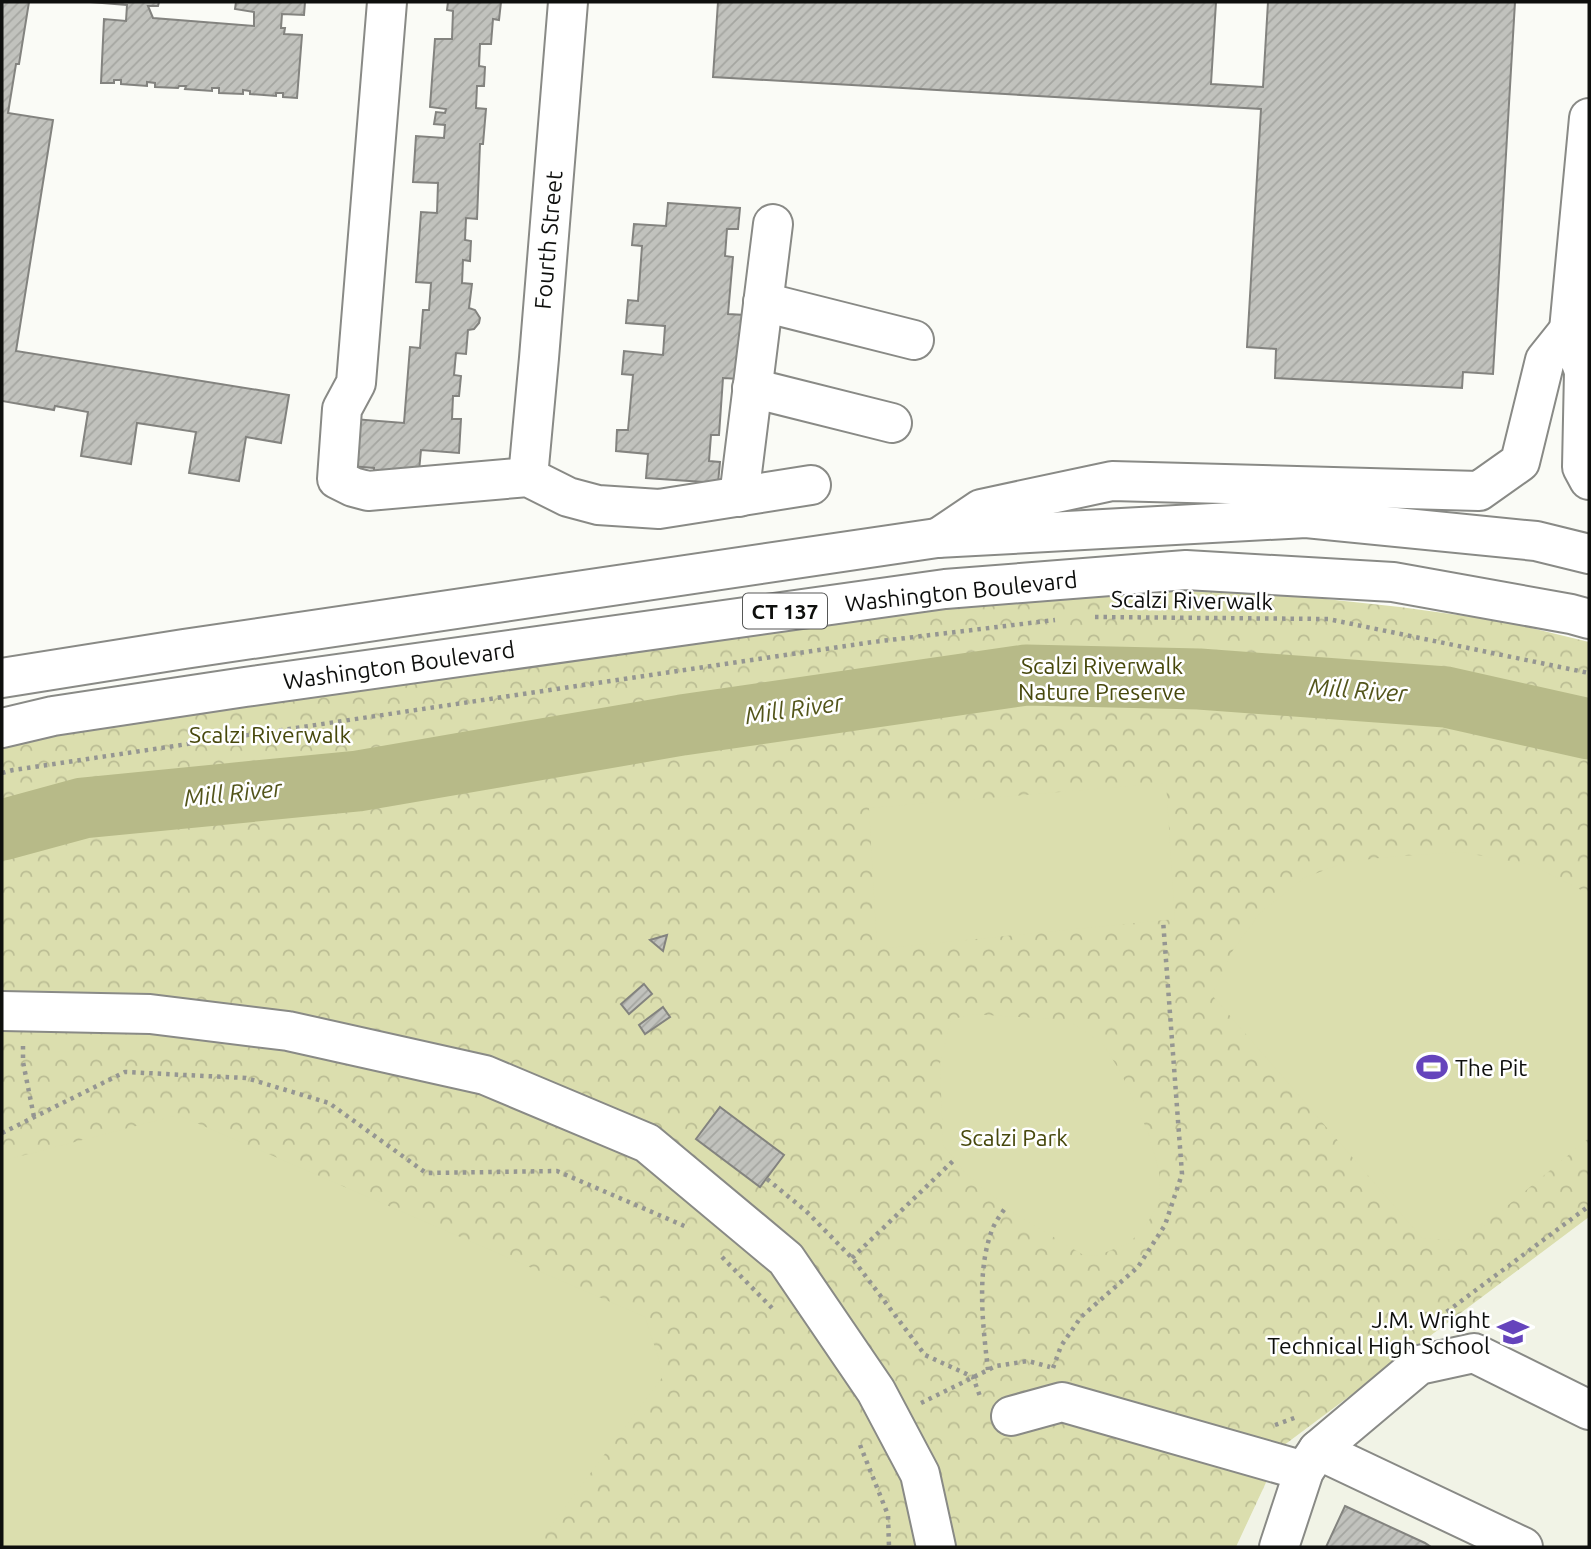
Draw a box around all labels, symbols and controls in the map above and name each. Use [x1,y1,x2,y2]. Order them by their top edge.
street label: Fourth Street [529,170,567,310]
street label: Washington Boulevard [844,566,1078,616]
street label: Scalzi Riverwalk [1111,586,1274,614]
road number: CT 137 [743,594,827,628]
street label: Washington Boulevard [282,636,516,694]
park label: Scalzi Riverwalk Nature Preserve [1018,653,1186,704]
water label: Mill River [1308,673,1409,707]
water label: Mill River [743,689,846,729]
park label: Scalzi Riverwalk [189,722,352,747]
water label: Mill River [183,774,284,812]
sports icon: The Pit [1415,1050,1449,1084]
place label: The Pit [1455,1055,1527,1080]
park label: Scalzi Park [960,1125,1068,1150]
place label: J.M. Wright Technical High School [1267,1307,1490,1358]
school or university icon: J.M. Wright Technical High School [1496,1315,1530,1349]

